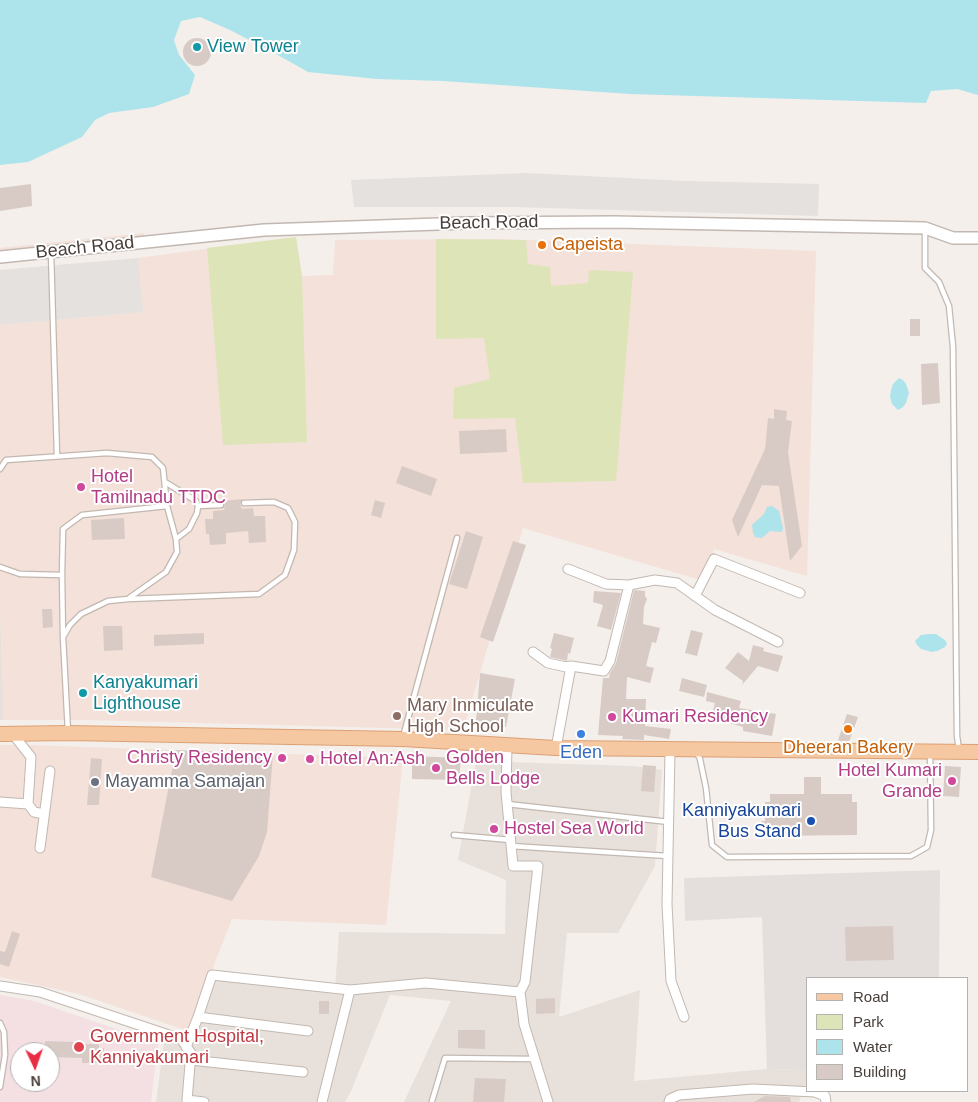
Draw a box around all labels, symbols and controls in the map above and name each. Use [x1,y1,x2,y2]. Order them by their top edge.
place label: View Tower [207,36,299,58]
marker: View Tower [191,41,203,53]
street label: Beach Road [439,211,539,235]
street label: Beach Road [35,232,135,264]
place label: Capeista [552,234,623,256]
marker: Capeista [536,239,548,251]
place label: Hotel Tamilnadu TTDC [91,466,226,508]
marker: Hotel Tamilnadu TTDC [75,481,87,493]
place label: Kanyakumari Lighthouse [93,672,198,714]
marker: Kanyakumari Lighthouse [77,687,89,699]
place label: Mary Inmiculate High School [407,695,534,738]
place label: Kumari Residency [622,706,768,728]
marker: Mary Inmiculate High School [391,710,403,722]
marker: Kumari Residency [606,711,618,723]
marker: Dheeran Bakery [842,723,854,735]
marker: Eden [575,728,587,740]
place label: Dheeran Bakery [783,737,913,759]
place label: Eden [560,742,602,764]
place label: Christy Residency [127,747,272,769]
place label: Golden Bells Lodge [446,747,540,790]
place label: Hotel An:Ash [320,748,425,770]
marker: Christy Residency [276,752,288,764]
marker: Hotel An:Ash [304,753,316,765]
place label: Hotel Kumari Grande [838,760,942,802]
marker: Golden Bells Lodge [430,762,442,774]
place label: Mayamma Samajan [105,771,265,793]
marker: Hotel Kumari Grande [946,775,958,787]
marker: Mayamma Samajan [89,776,101,788]
place label: Kanniyakumari Bus Stand [682,800,801,842]
marker: Kanniyakumari Bus Stand [805,815,817,827]
place label: Hostel Sea World [504,818,644,840]
marker: Hostel Sea World [488,823,500,835]
legend [806,977,968,1092]
text: Road [853,988,889,1005]
text: Park [853,1013,884,1030]
place label: Government Hospital, Kanniyakumari [90,1026,264,1068]
text: Water [853,1038,892,1055]
marker: Government Hospital, Kanniyakumari [72,1040,86,1054]
north arrow [10,1042,60,1092]
text: Building [853,1063,906,1080]
text: N [30,1073,41,1089]

